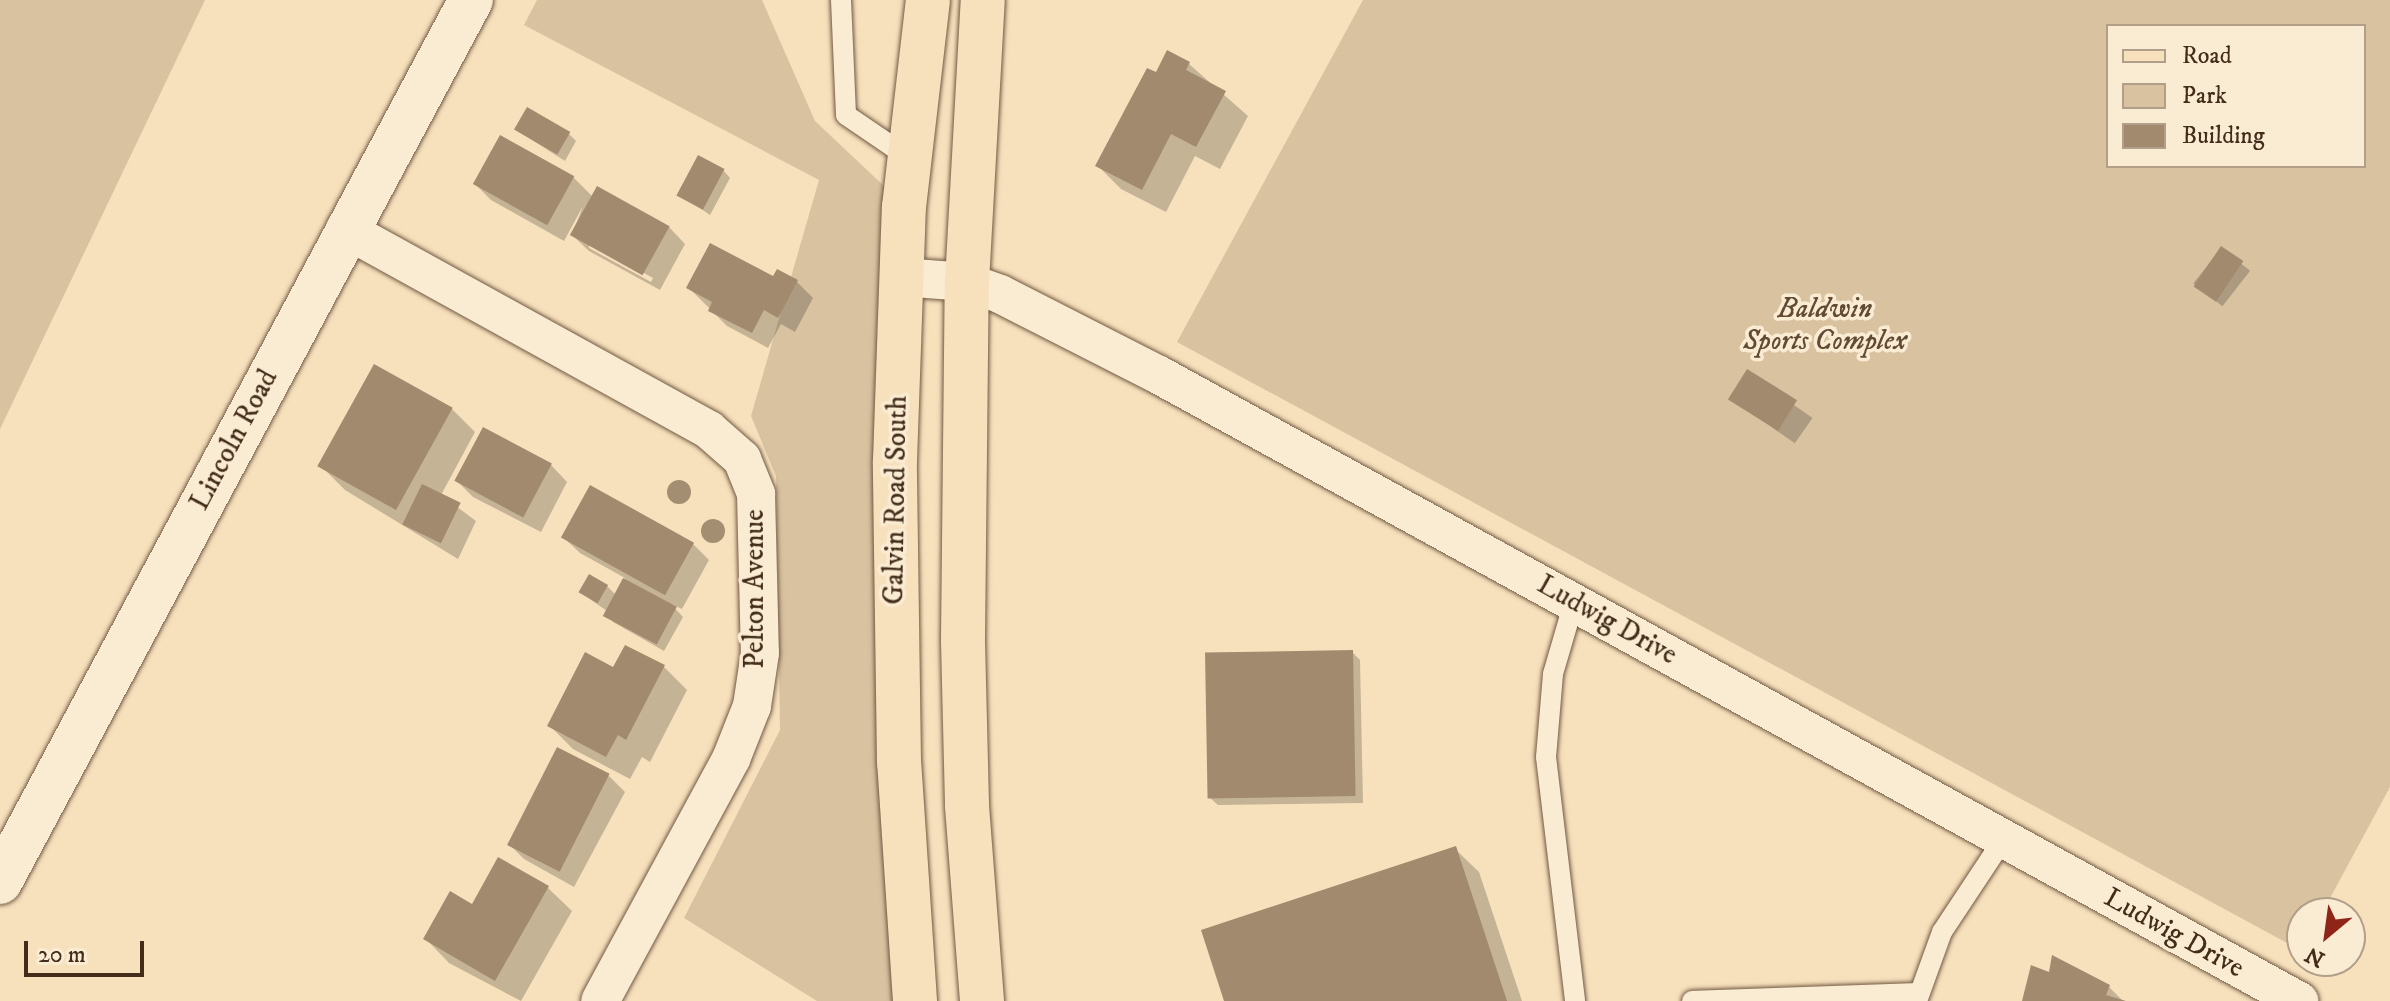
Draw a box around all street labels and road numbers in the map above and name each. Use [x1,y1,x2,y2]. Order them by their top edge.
street label: Lincoln Road [183,364,285,516]
street label: Galvin Road South [877,395,915,605]
street label: Pelton Avenue [738,509,772,669]
street label: Ludwig Drive [1531,568,1683,672]
street label: Ludwig Drive [2098,881,2250,985]

